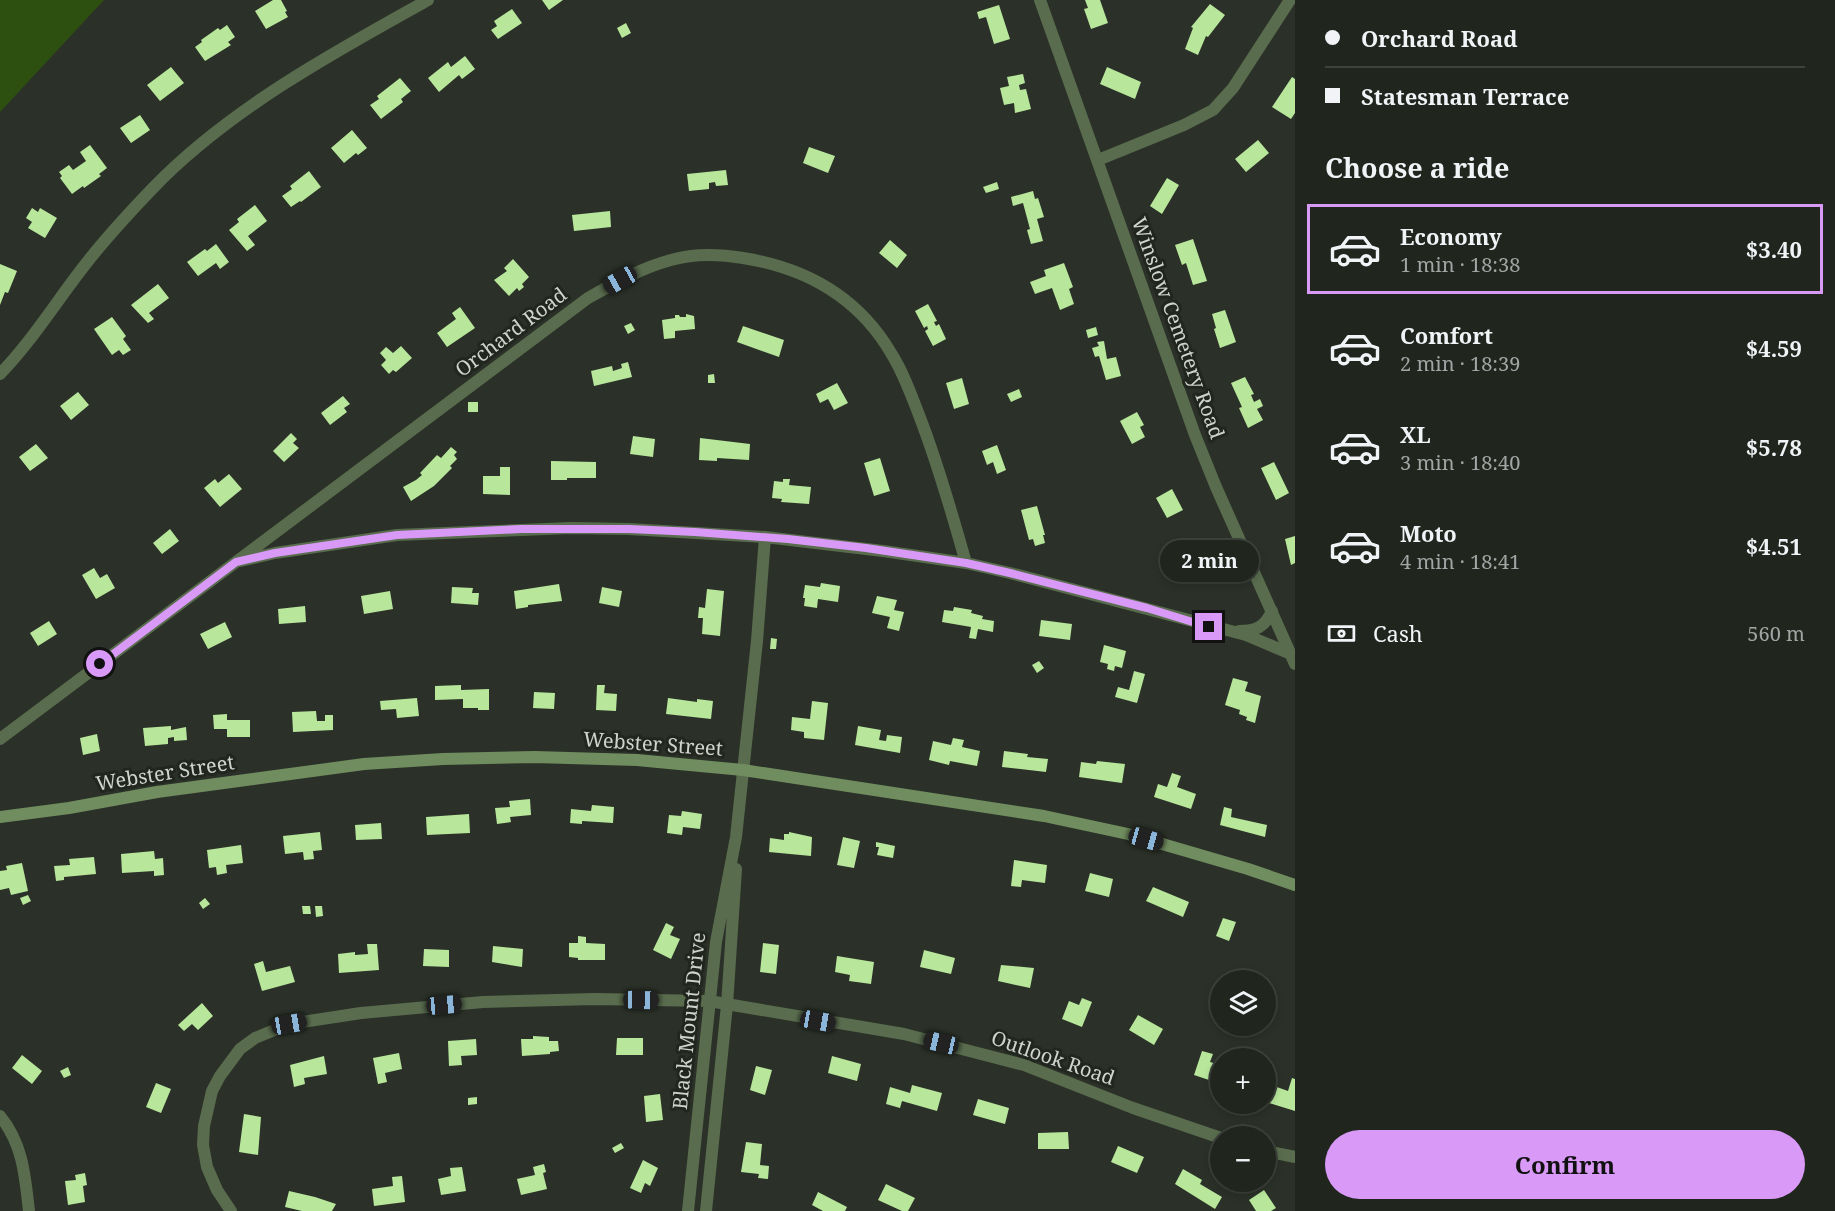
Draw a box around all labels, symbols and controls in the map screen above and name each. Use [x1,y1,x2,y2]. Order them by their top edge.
text: Orchard Road [1361,23,1517,53]
text: Statesman Terrace [1361,81,1569,111]
text: Choose a ride [1325,149,1510,186]
street label: Winslow Cemetery Road [1126,213,1231,442]
text: Economy [1400,221,1502,251]
icon: car [1328,222,1382,276]
text: $3.40 [1746,234,1802,264]
text: 1 min · 18:38 [1400,251,1520,278]
car [600,263,640,297]
street label: Orchard Road [449,281,572,382]
text: Comfort [1400,320,1493,350]
icon: car [1328,321,1382,375]
text: $4.59 [1746,333,1802,363]
text: 2 min · 18:39 [1400,350,1520,377]
text: XL [1400,419,1431,449]
icon: car [1328,420,1382,474]
text: $5.78 [1746,432,1802,462]
text: 3 min · 18:40 [1400,449,1520,476]
text: Moto [1400,518,1457,548]
icon: car [1328,519,1382,573]
text: $4.51 [1746,531,1802,561]
callout: 2 min [1160,540,1258,582]
text: 2 min [1181,547,1238,574]
text: 4 min · 18:41 [1400,548,1520,575]
route end [1195,613,1222,640]
icon: cash [1325,617,1358,650]
text: Cash [1373,618,1423,648]
text: 560 m [1747,620,1805,647]
route start [86,650,113,677]
street label: Webster Street [582,725,724,762]
street label: Webster Street [94,748,236,797]
car [1126,825,1166,853]
street label: Black Mount Drive [666,931,711,1111]
map controls [1210,970,1276,1192]
button: layers [1210,970,1276,1036]
car [623,991,659,1009]
car [425,994,463,1016]
car [799,1009,837,1033]
car [270,1012,308,1036]
street label: Outlook Road [988,1024,1119,1091]
car [921,1030,961,1056]
button: + [1210,1048,1276,1114]
button: − [1210,1126,1276,1192]
button: Confirm [1325,1130,1805,1199]

